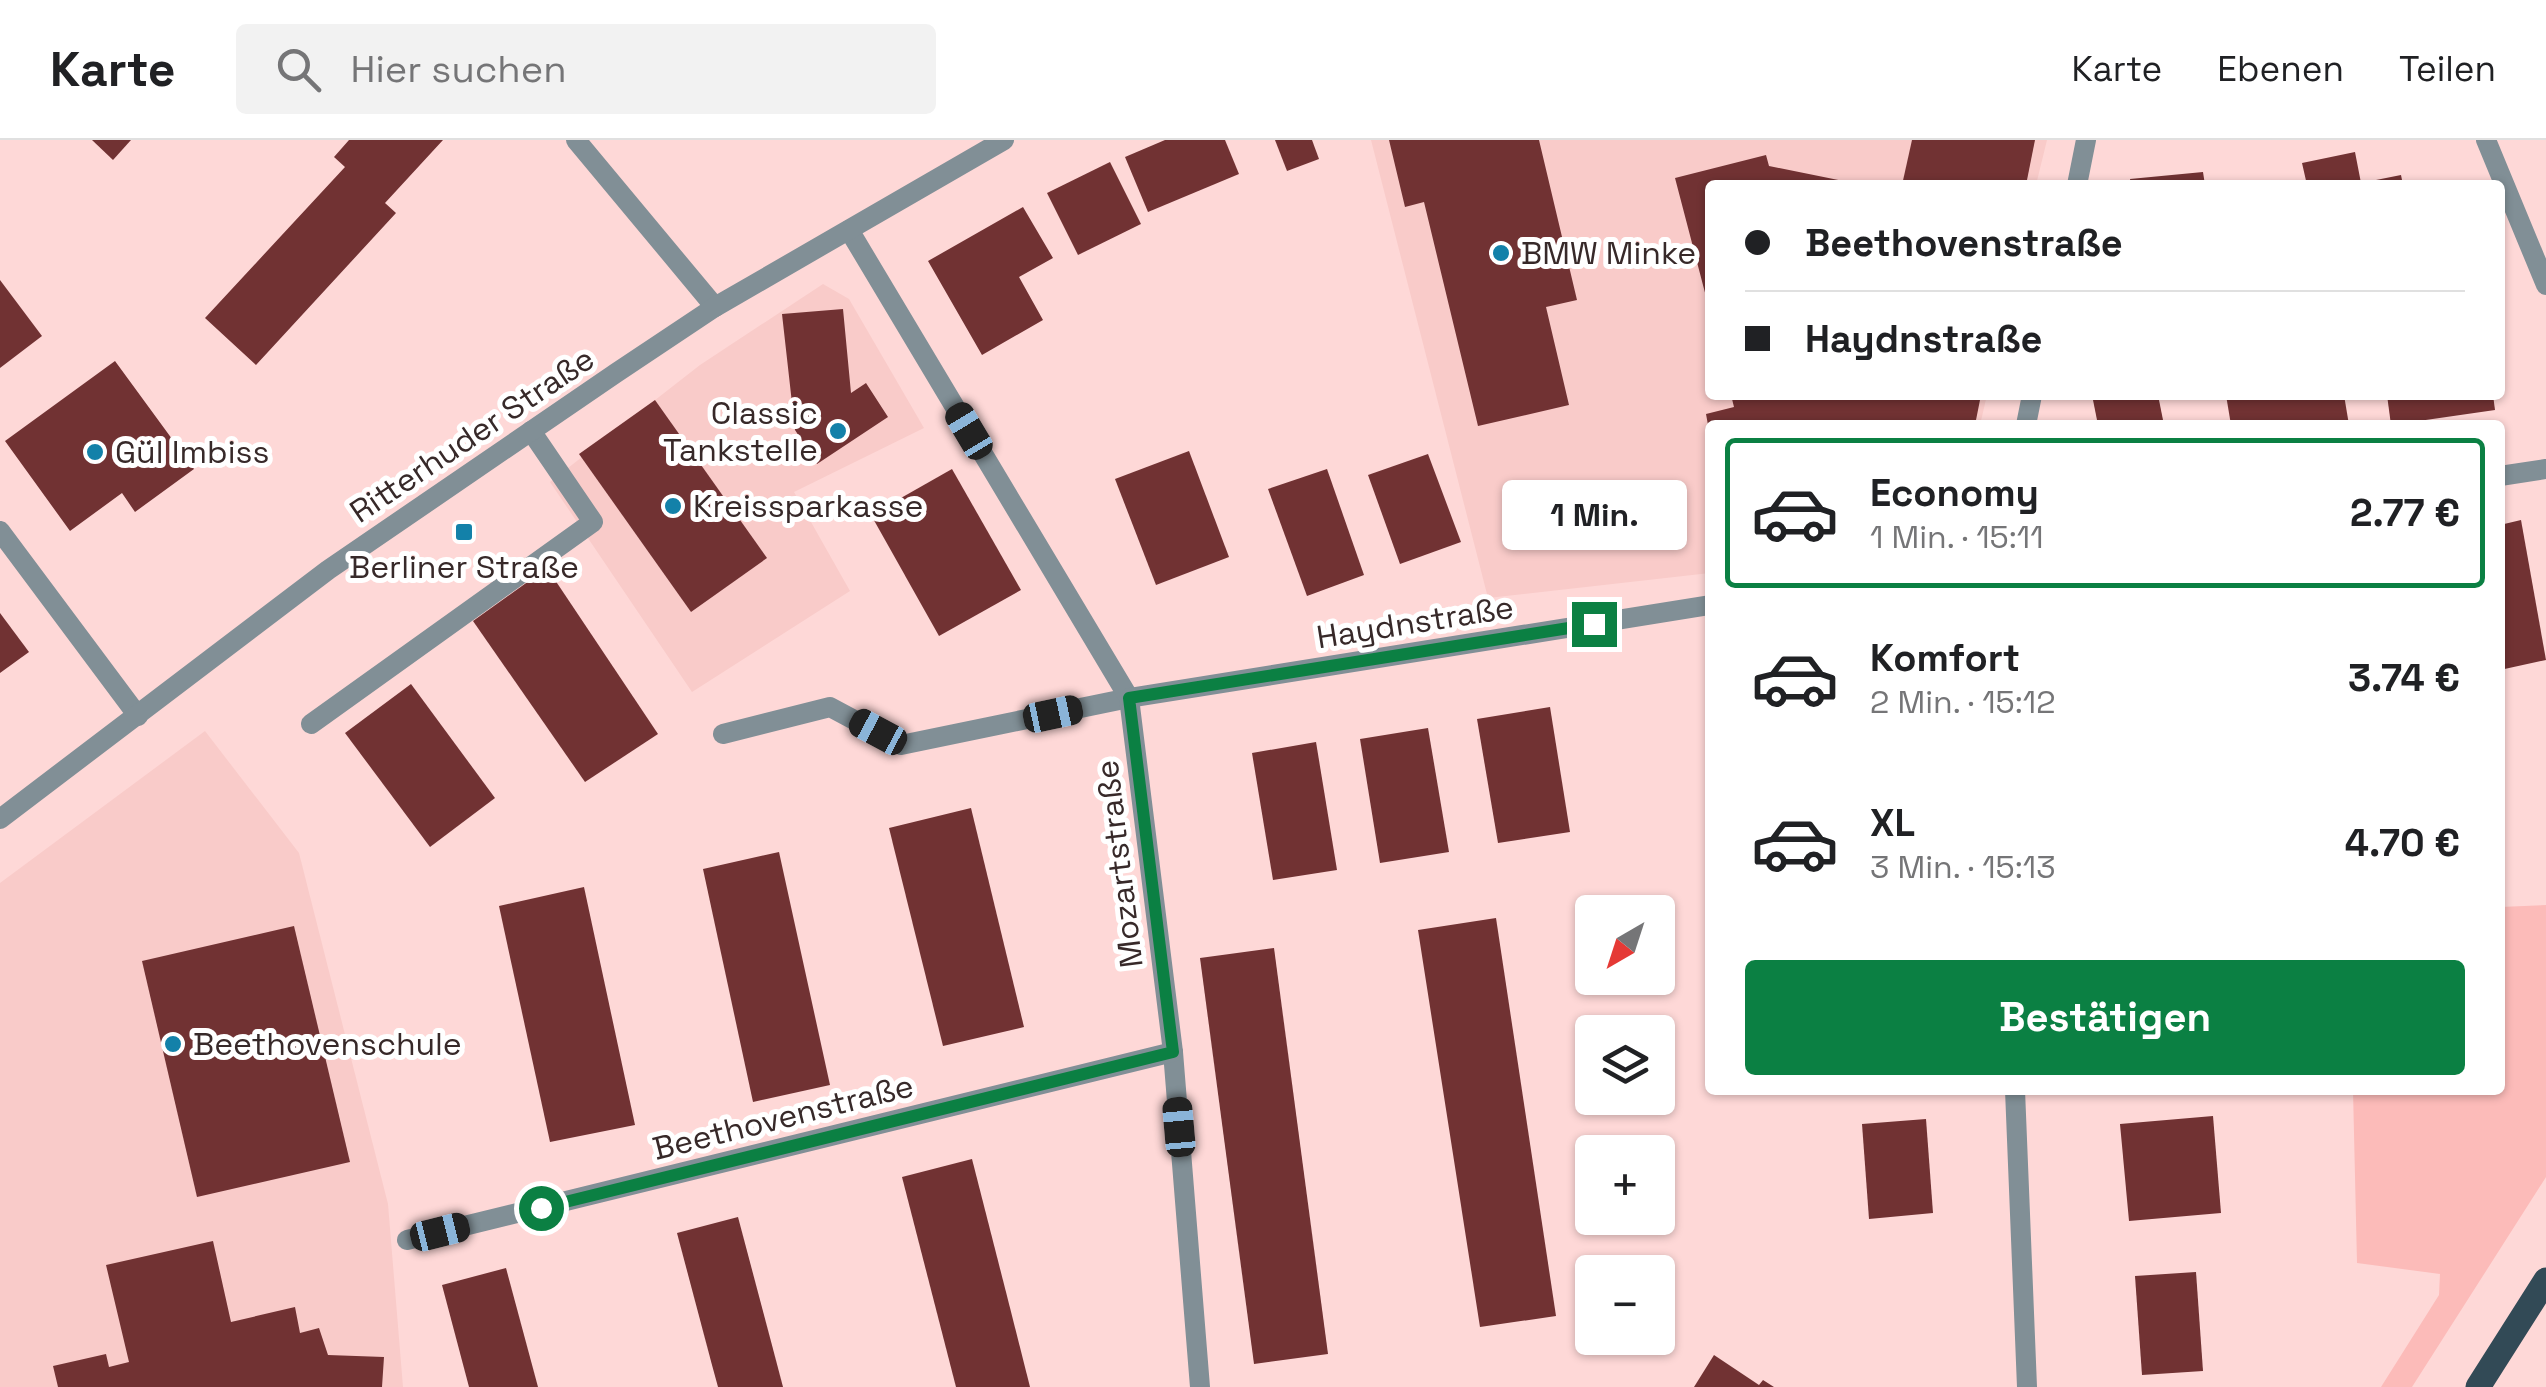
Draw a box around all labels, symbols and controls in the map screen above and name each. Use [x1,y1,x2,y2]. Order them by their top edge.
search box [236,24,936,114]
text: Karte [50,39,176,100]
icon: search [271,42,326,97]
text: Hier suchen [351,45,566,93]
text: Karte [2071,47,2162,91]
text: Ebenen [2217,47,2344,91]
text: Teilen [2399,47,2496,91]
text: Beethovenstraße [1805,219,2123,267]
place label: BMW Minke [1521,233,1696,273]
marker: BMW Minke [1490,242,1512,264]
text: Haydnstraße [1805,315,2043,363]
street label: Ritterhuder Straße [342,338,602,532]
place label: Classic Tankstelle [663,393,818,470]
car [941,398,997,464]
marker: Classic Tankstelle [827,420,849,442]
place label: Gül Imbiss [115,432,269,472]
marker: Gül Imbiss [84,441,106,463]
icon: car [1750,468,1840,558]
text: Economy [1870,469,2039,517]
callout: 1 Min. [1502,479,1686,549]
place label: Kreissparkasse [693,486,923,526]
text: 2.77 € [2350,489,2460,537]
marker: Kreissparkasse [662,495,684,517]
text: 1 Min. [1550,495,1639,535]
text: 1 Min. · 15:11 [1870,517,2044,557]
marker: Berliner Straße [453,521,475,543]
place label: Berliner Straße [349,547,579,587]
street label: Haydnstraße [1314,587,1516,657]
route end [1572,602,1617,647]
icon: car [1750,633,1840,723]
text: Komfort [1870,634,2020,682]
text: 3.74 € [2348,654,2460,702]
text: 2 Min. · 15:12 [1870,682,2055,722]
car [1021,693,1085,735]
car [844,705,912,759]
street label: Mozartstraße [1086,758,1152,970]
icon: car [1750,798,1840,888]
text: XL [1870,799,1915,847]
text: 4.70 € [2345,819,2460,867]
text: 3 Min. · 15:13 [1870,847,2056,887]
north arrow [1575,895,1675,995]
map controls [1575,895,1675,1355]
button: Bestätigen [1745,960,2465,1075]
button: layers [1575,1015,1675,1115]
place label: Beethovenschule [193,1024,462,1064]
marker: Beethovenschule [162,1033,184,1055]
street label: Beethovenstraße [649,1065,917,1169]
car [1161,1096,1197,1158]
button: + [1575,1135,1675,1235]
route start [519,1186,564,1231]
car [407,1210,473,1254]
button: − [1575,1255,1675,1355]

